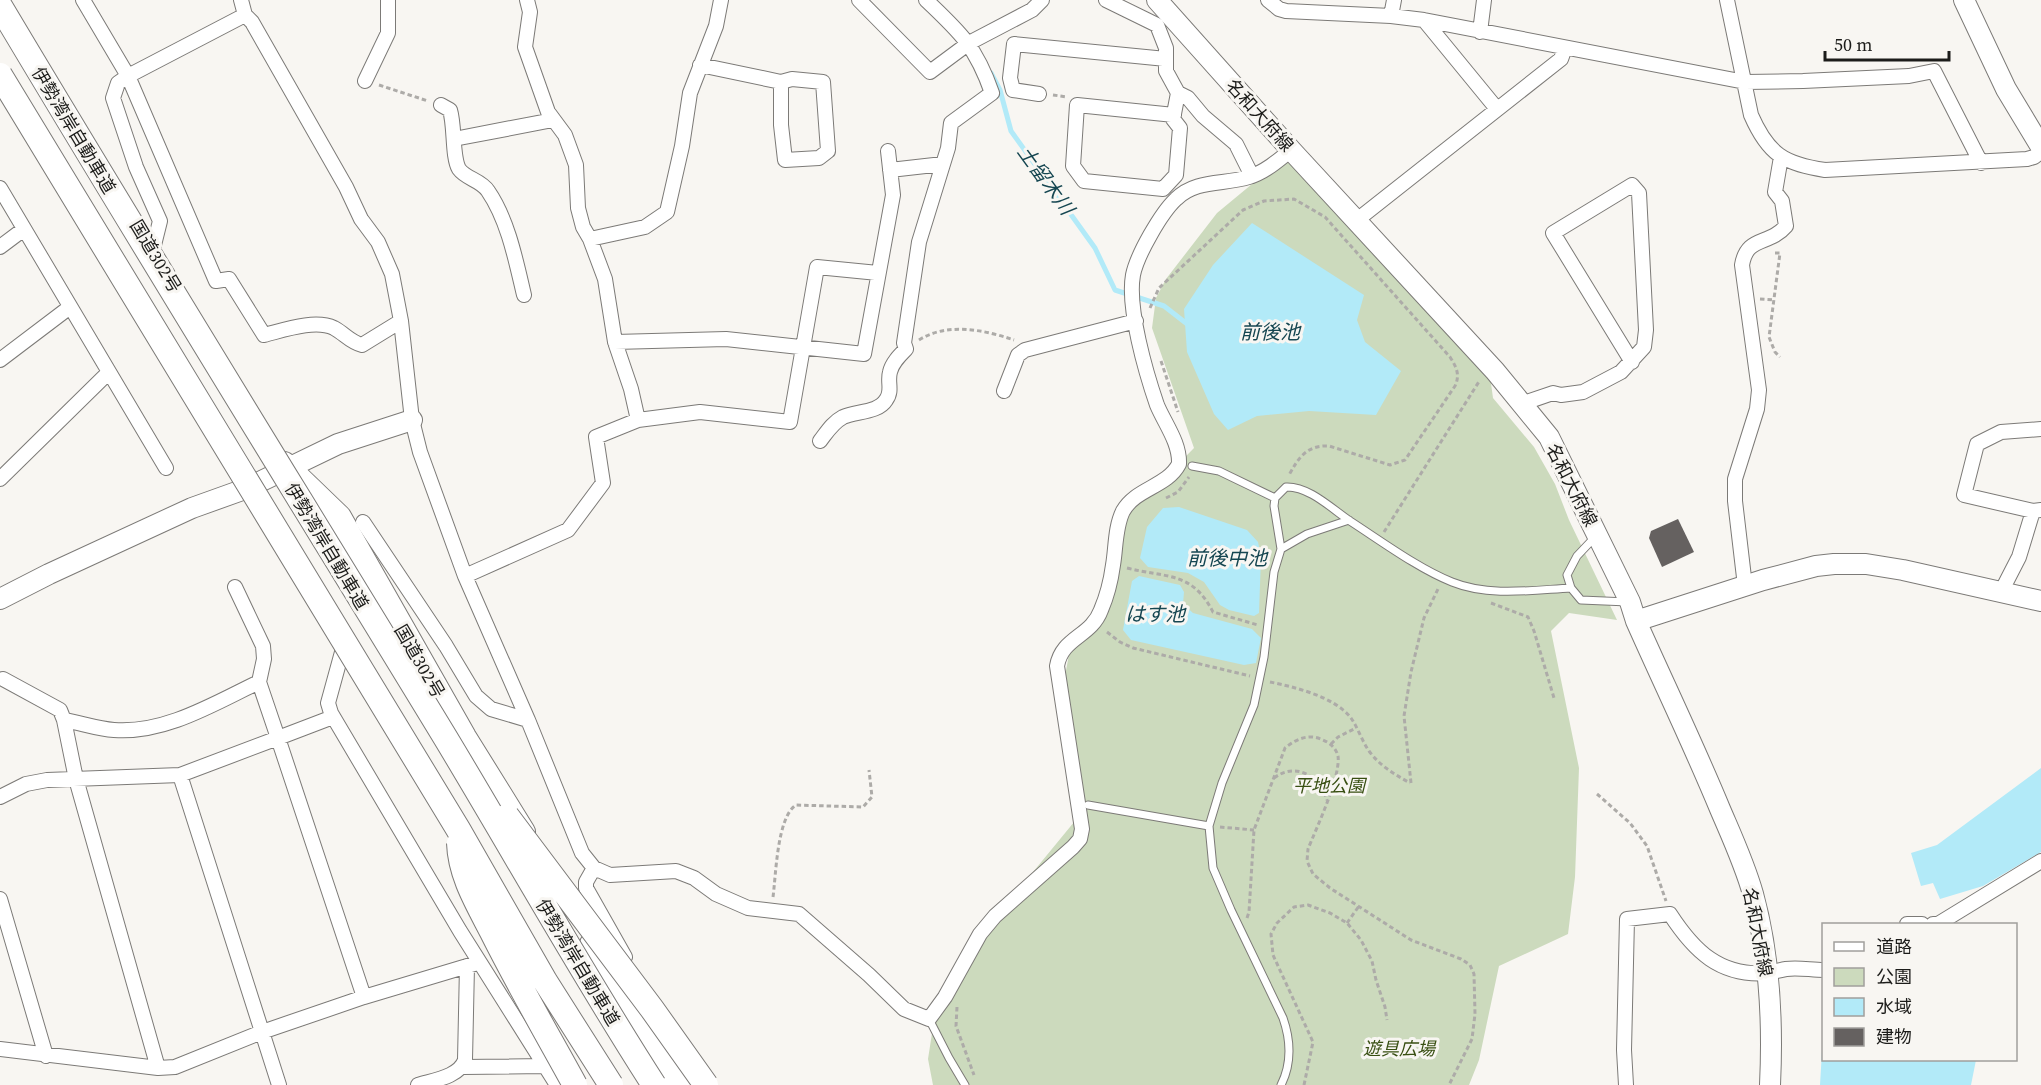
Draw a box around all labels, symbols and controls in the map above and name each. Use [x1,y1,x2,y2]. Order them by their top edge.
scale bar [1825,24,1950,62]
text: 50 m [1834,32,1872,57]
street label: 伊勢湾岸自動車道 [26,62,122,198]
street label: 名和大府線 [1221,73,1299,157]
water label: 土留木川 [1011,139,1082,222]
street label: 国道302号 [124,215,188,297]
water label: 前後池 [1240,318,1302,346]
street label: 名和大府線 [1540,439,1604,531]
street label: 伊勢湾岸自動車道 [279,478,375,614]
water label: 前後中池 [1187,544,1269,572]
water label: はす池 [1125,600,1187,628]
street label: 国道302号 [389,620,451,702]
park label: 平地公園 [1293,773,1368,798]
street label: 名和大府線 [1737,885,1779,979]
street label: 伊勢湾岸自動車道 [530,894,626,1030]
legend [1822,923,2017,1061]
text: 道路 [1876,934,1912,959]
text: 公園 [1876,964,1912,989]
text: 水域 [1876,994,1912,1019]
text: 建物 [1876,1024,1912,1049]
park label: 遊具広場 [1363,1036,1437,1061]

